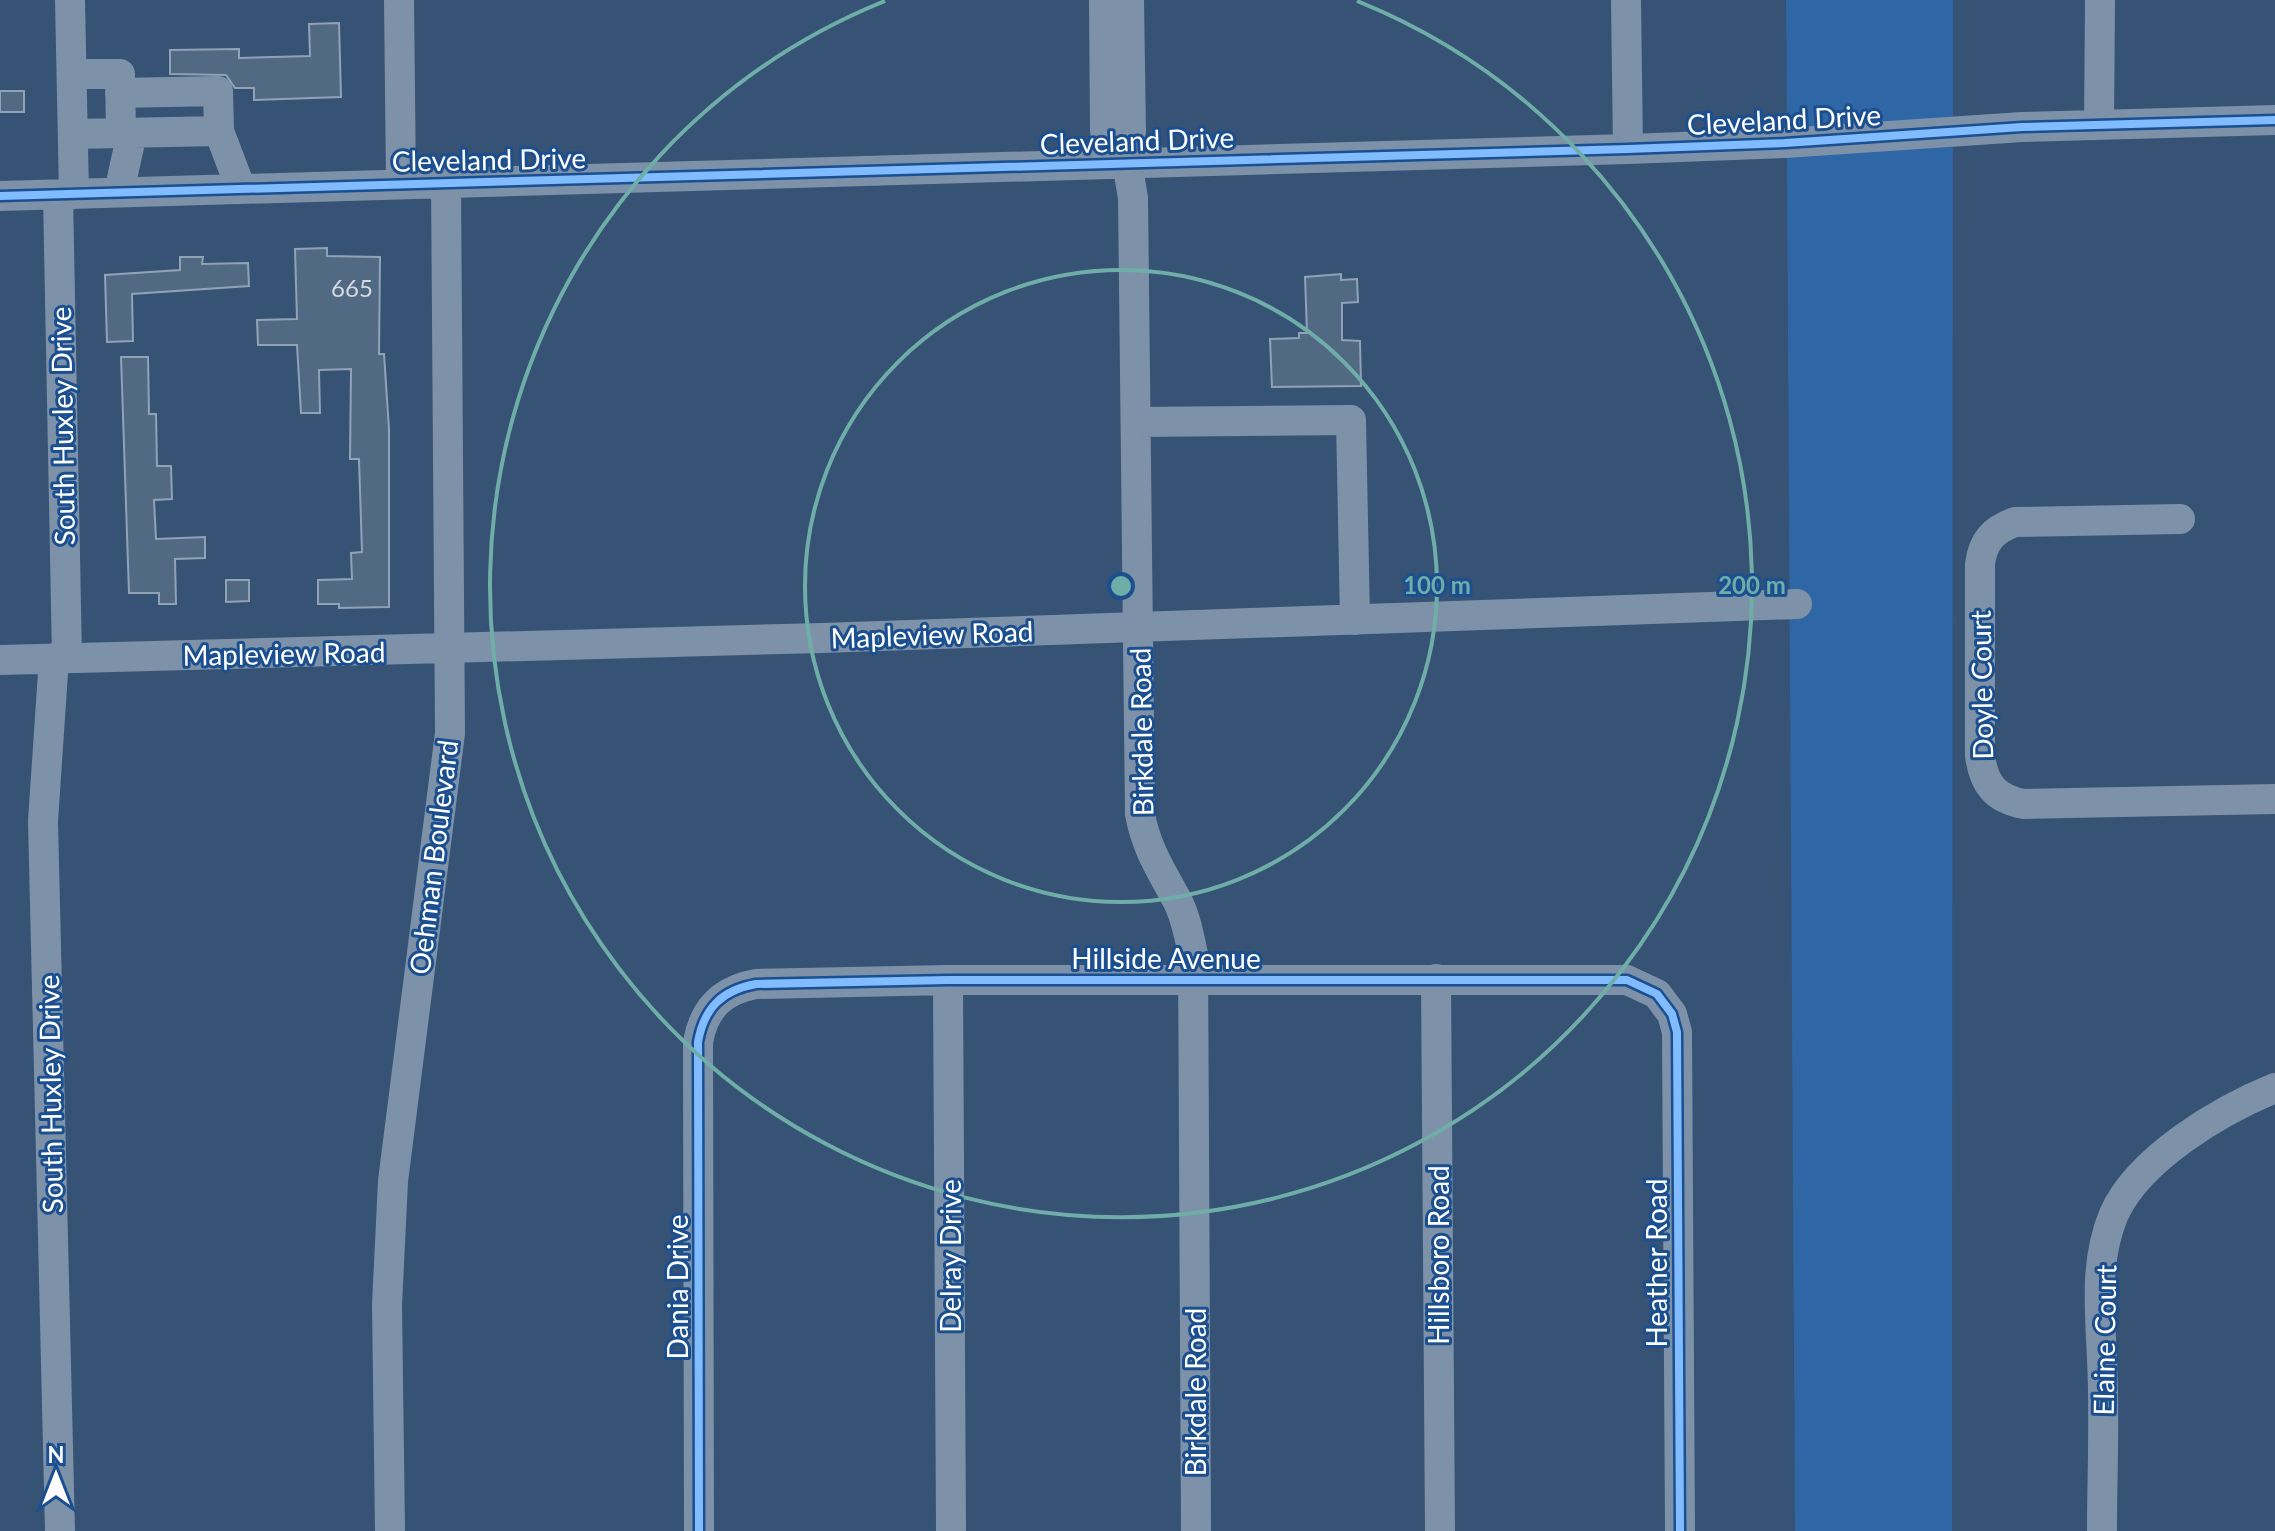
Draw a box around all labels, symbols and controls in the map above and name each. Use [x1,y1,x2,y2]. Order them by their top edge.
street label: Cleveland Drive [1686,97,1882,141]
street label: Cleveland Drive [1039,120,1235,160]
street label: Cleveland Drive [392,140,586,178]
house number: 665 [331,273,373,302]
street label: South Huxley Drive [43,306,81,546]
text: 100 m [1403,570,1471,599]
text: 200 m [1718,570,1786,599]
centre of rings [1107,572,1135,600]
street label: Doyle Court [1963,610,1999,760]
street label: Mapleview Road [830,613,1034,655]
street label: Mapleview Road [182,634,386,672]
street label: Birkdale Road [1123,647,1159,817]
street label: Oehman Boulevard [402,738,464,976]
street label: Hillside Avenue [1071,941,1261,975]
street label: South Huxley Drive [31,974,69,1214]
street label: Hillsboro Road [1421,1165,1455,1345]
street label: Delray Drive [933,1179,967,1333]
street label: Heather Road [1639,1179,1673,1347]
street label: Dania Drive [660,1214,694,1360]
street label: Elaine Court [2086,1264,2122,1416]
street label: Birkdale Road [1178,1308,1212,1476]
north arrow [16,1435,96,1515]
text: N [48,1441,64,1468]

